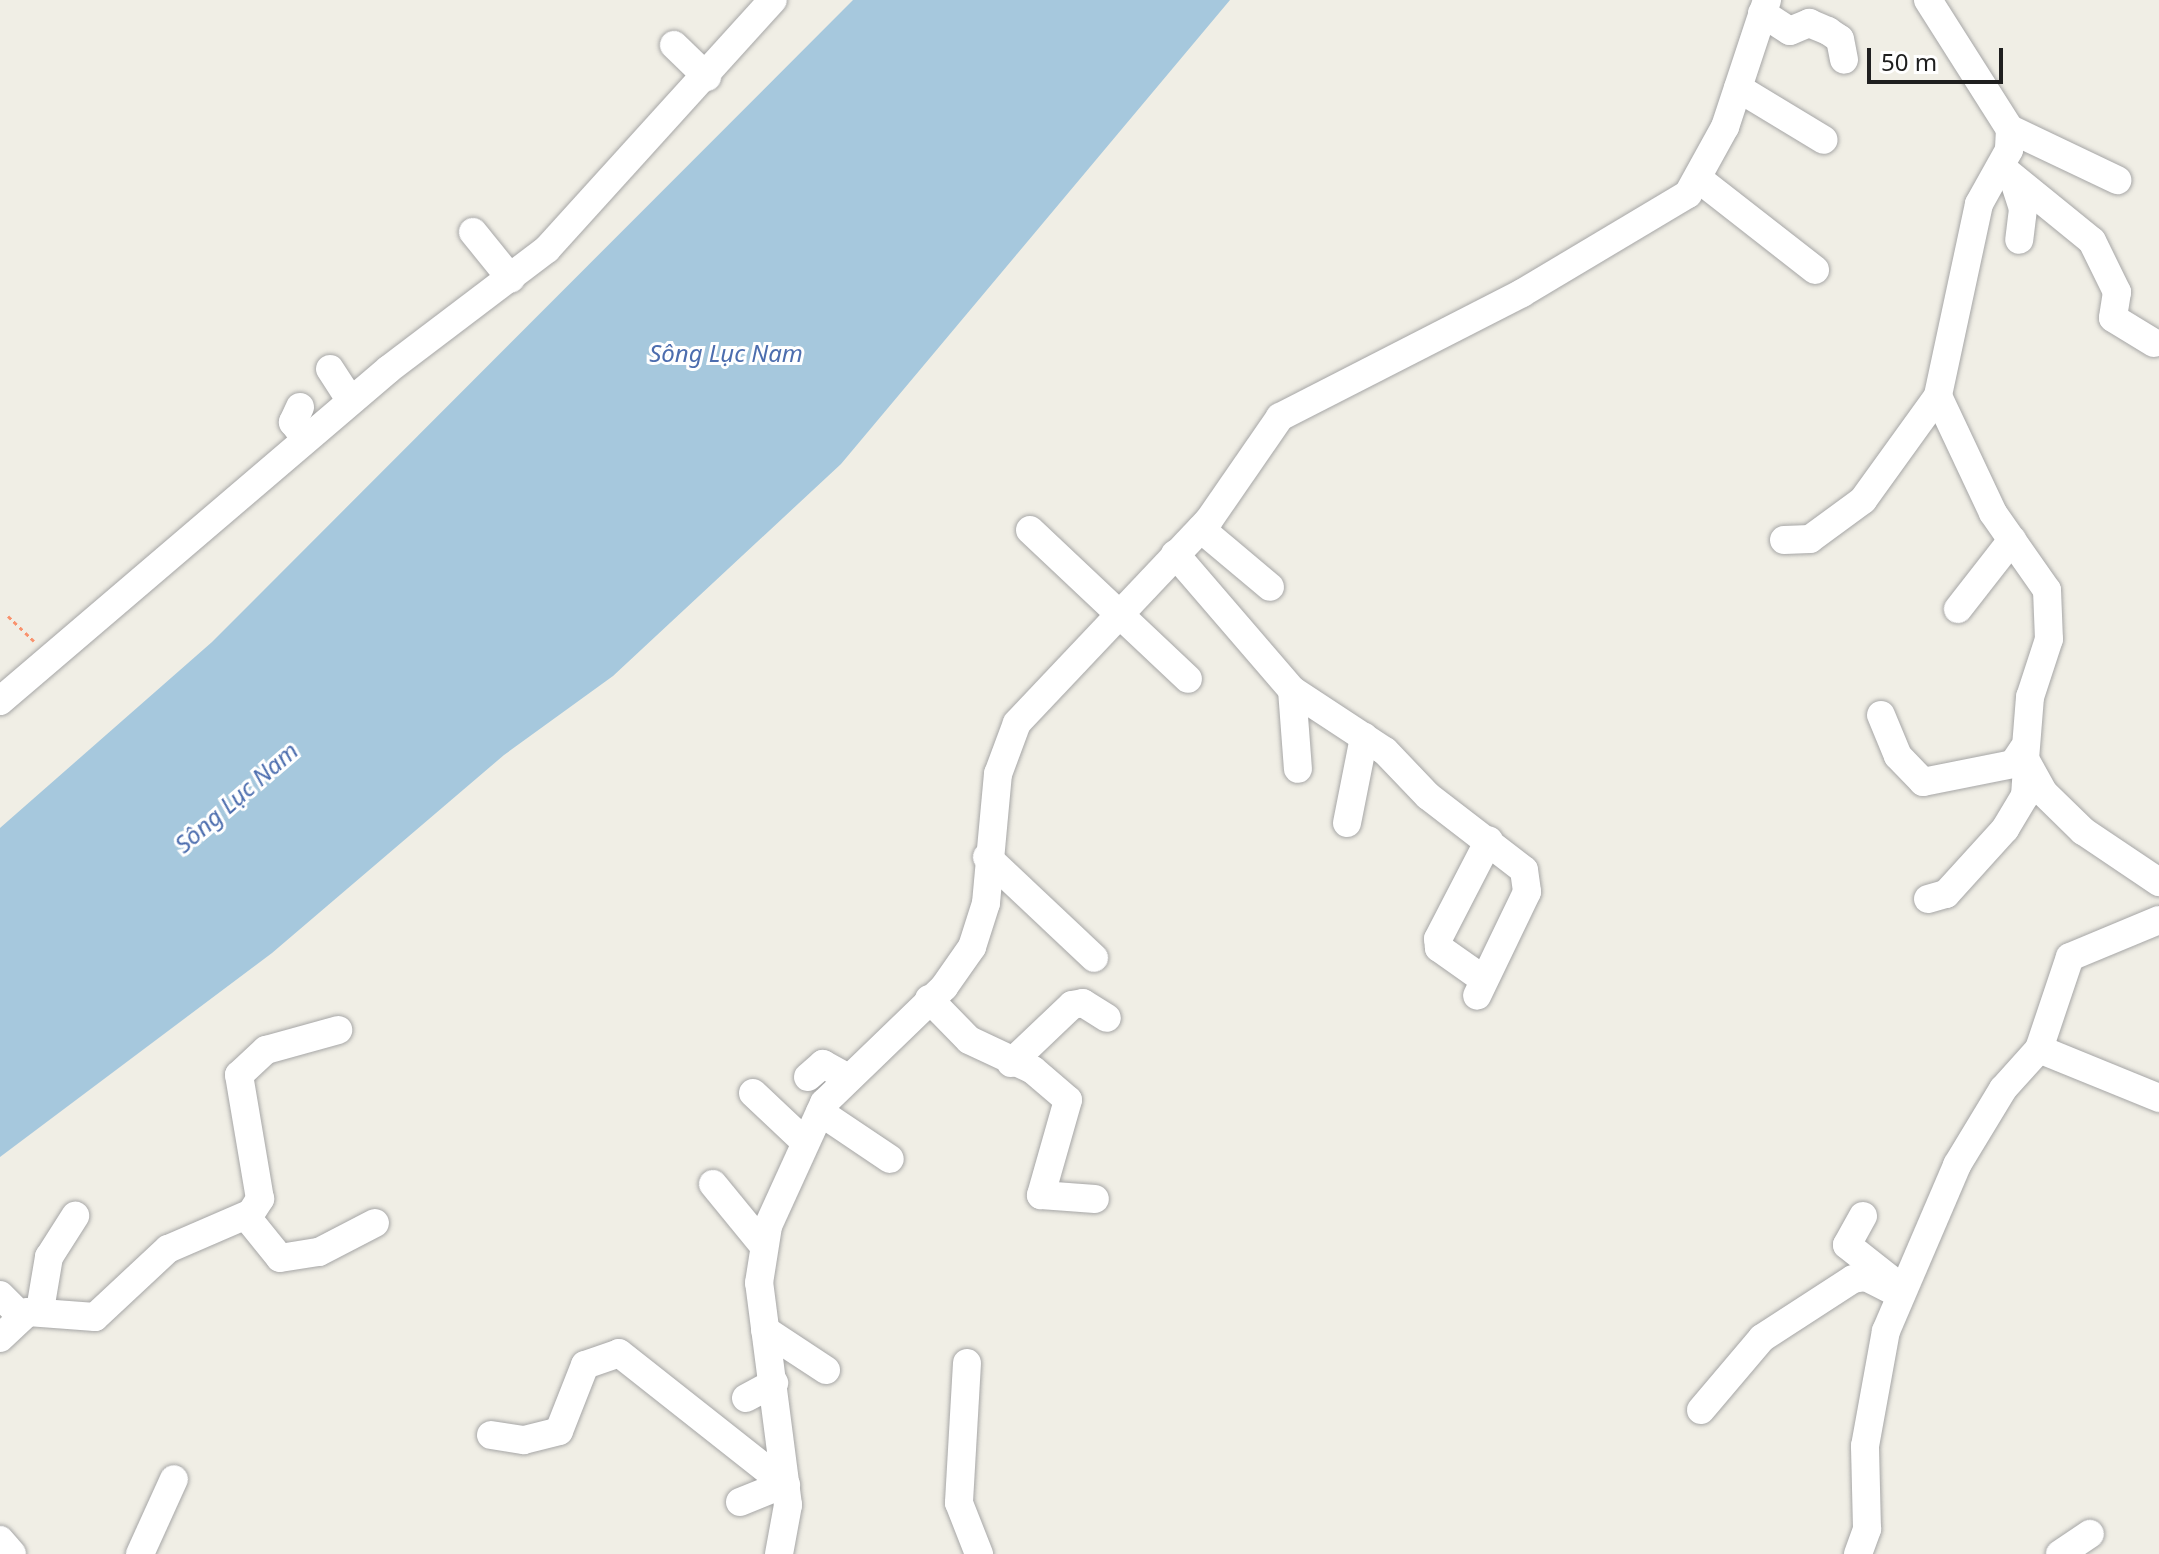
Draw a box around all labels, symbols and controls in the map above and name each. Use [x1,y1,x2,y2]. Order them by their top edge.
scale bar [1871,32,2007,82]
text: 50 m [1881,45,1937,78]
water label: Sông Lục Nam [649,339,803,367]
water label: Sông Lục Nam [169,736,303,858]

